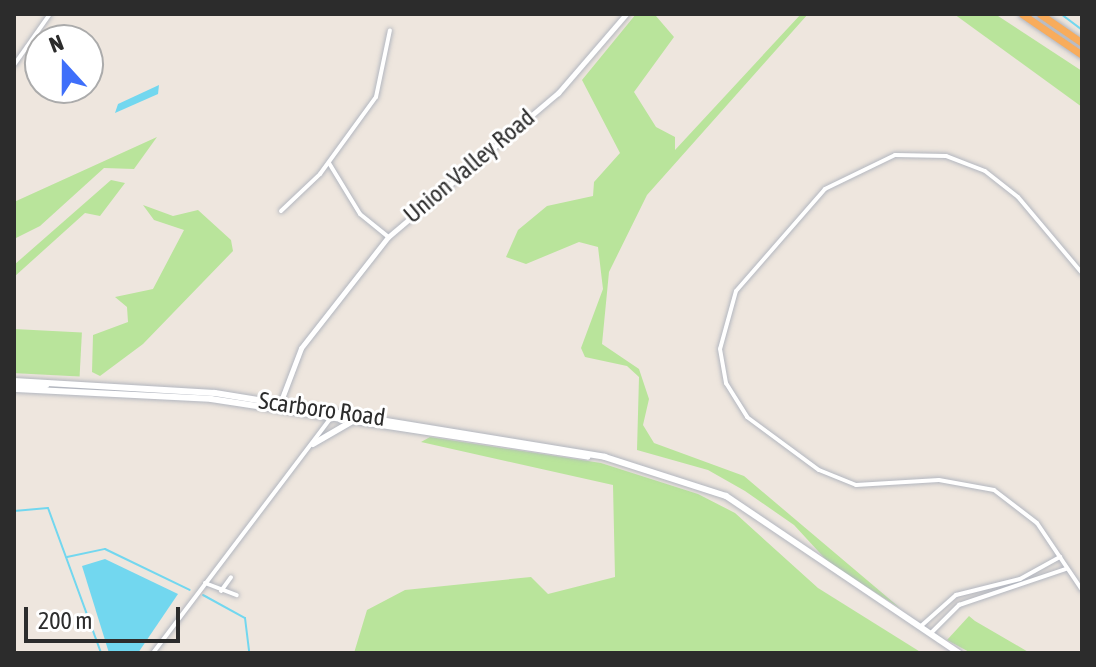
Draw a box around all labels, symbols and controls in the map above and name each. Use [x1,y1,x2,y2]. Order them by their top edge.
north arrow [24,24,104,104]
text: N [45,29,67,58]
street label: Union Valley Road [398,103,540,229]
street label: Scarboro Road [257,386,387,432]
scale bar [28,591,184,641]
text: 200 m [38,607,92,634]

